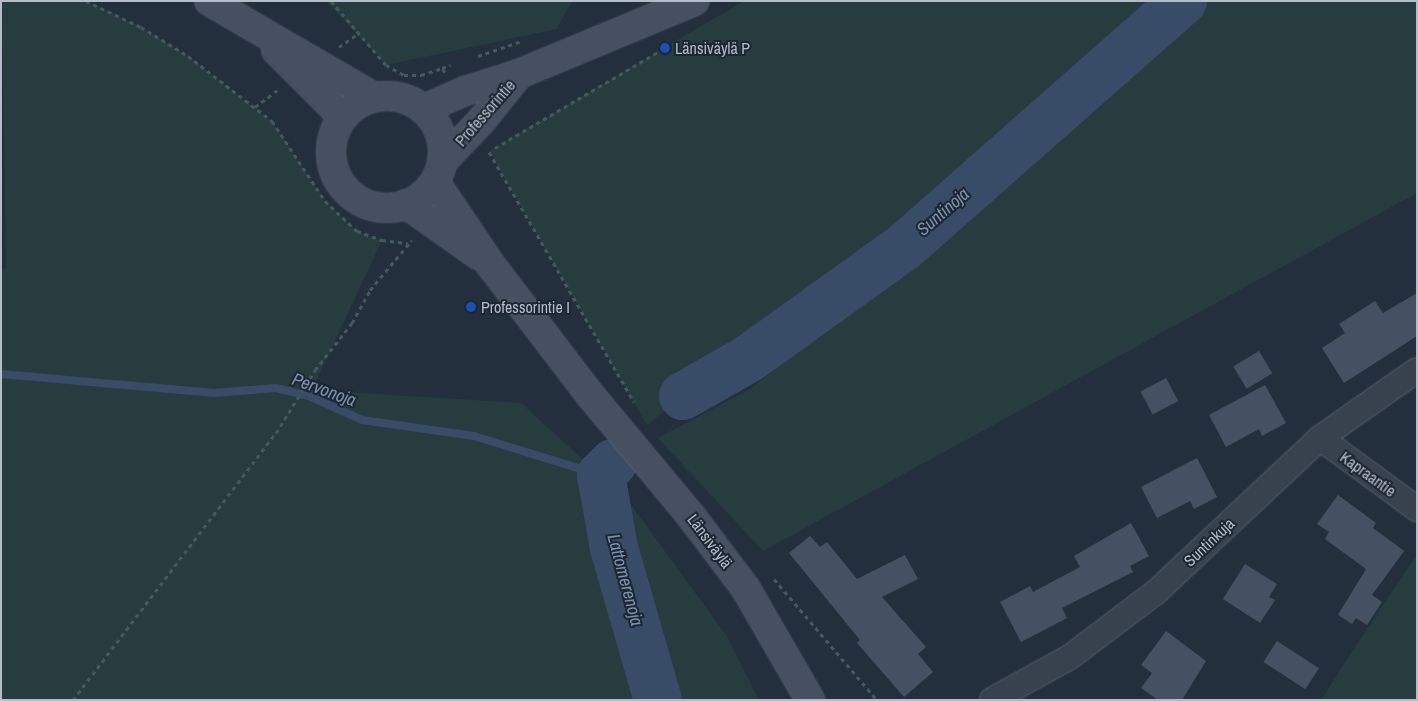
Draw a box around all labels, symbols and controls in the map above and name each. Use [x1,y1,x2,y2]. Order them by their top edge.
place label: Länsiväylä P [675,38,750,58]
marker: Länsiväylä P [659,42,671,54]
street label: Professorintie [451,76,519,150]
water label: Suntinoja [912,183,974,241]
place label: Professorintie I [481,297,570,317]
marker: Professorintie I [465,301,477,313]
water label: Pervonoja [289,368,359,412]
street label: Kapraantie [1336,447,1400,501]
street label: Länsiväylä [683,510,737,572]
street label: Suntinkuja [1180,514,1238,570]
water label: Lattomerenoja [602,532,648,628]

